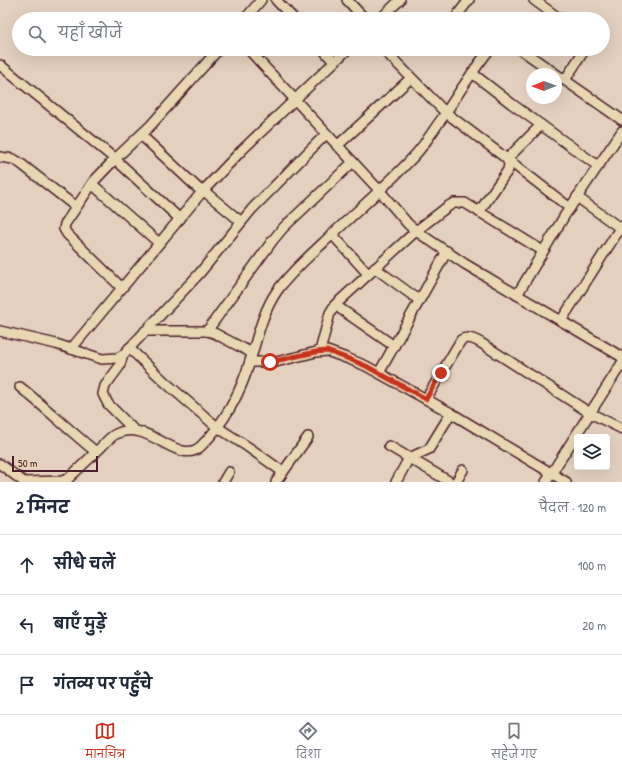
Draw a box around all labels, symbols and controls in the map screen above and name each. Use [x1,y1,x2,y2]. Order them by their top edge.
search box [12,12,610,56]
text: यहाँ खोजें [58,22,122,43]
icon: search [26,23,48,45]
north arrow [526,68,562,104]
route start [261,353,279,371]
route end [432,364,450,382]
map controls [574,434,610,470]
button: layers [574,434,610,470]
scale bar [12,454,98,473]
text: 50 m [18,456,38,470]
text: 2 मिनट [16,495,69,518]
text: पैदल · 120 m [539,498,606,516]
text: सीधे चलें [54,553,115,574]
icon: ahead [16,554,38,576]
text: 100 m [578,556,606,574]
text: बाएँ मुड़ें [54,613,106,634]
icon: left [16,614,38,636]
text: 20 m [582,616,606,634]
text: गंतव्य पर पहुँचे [54,673,152,694]
icon: arrive [16,674,38,696]
tab: मानचित्र [85,720,126,766]
tab: दिशा [296,720,321,766]
tab: सहेजे गए [491,720,537,766]

